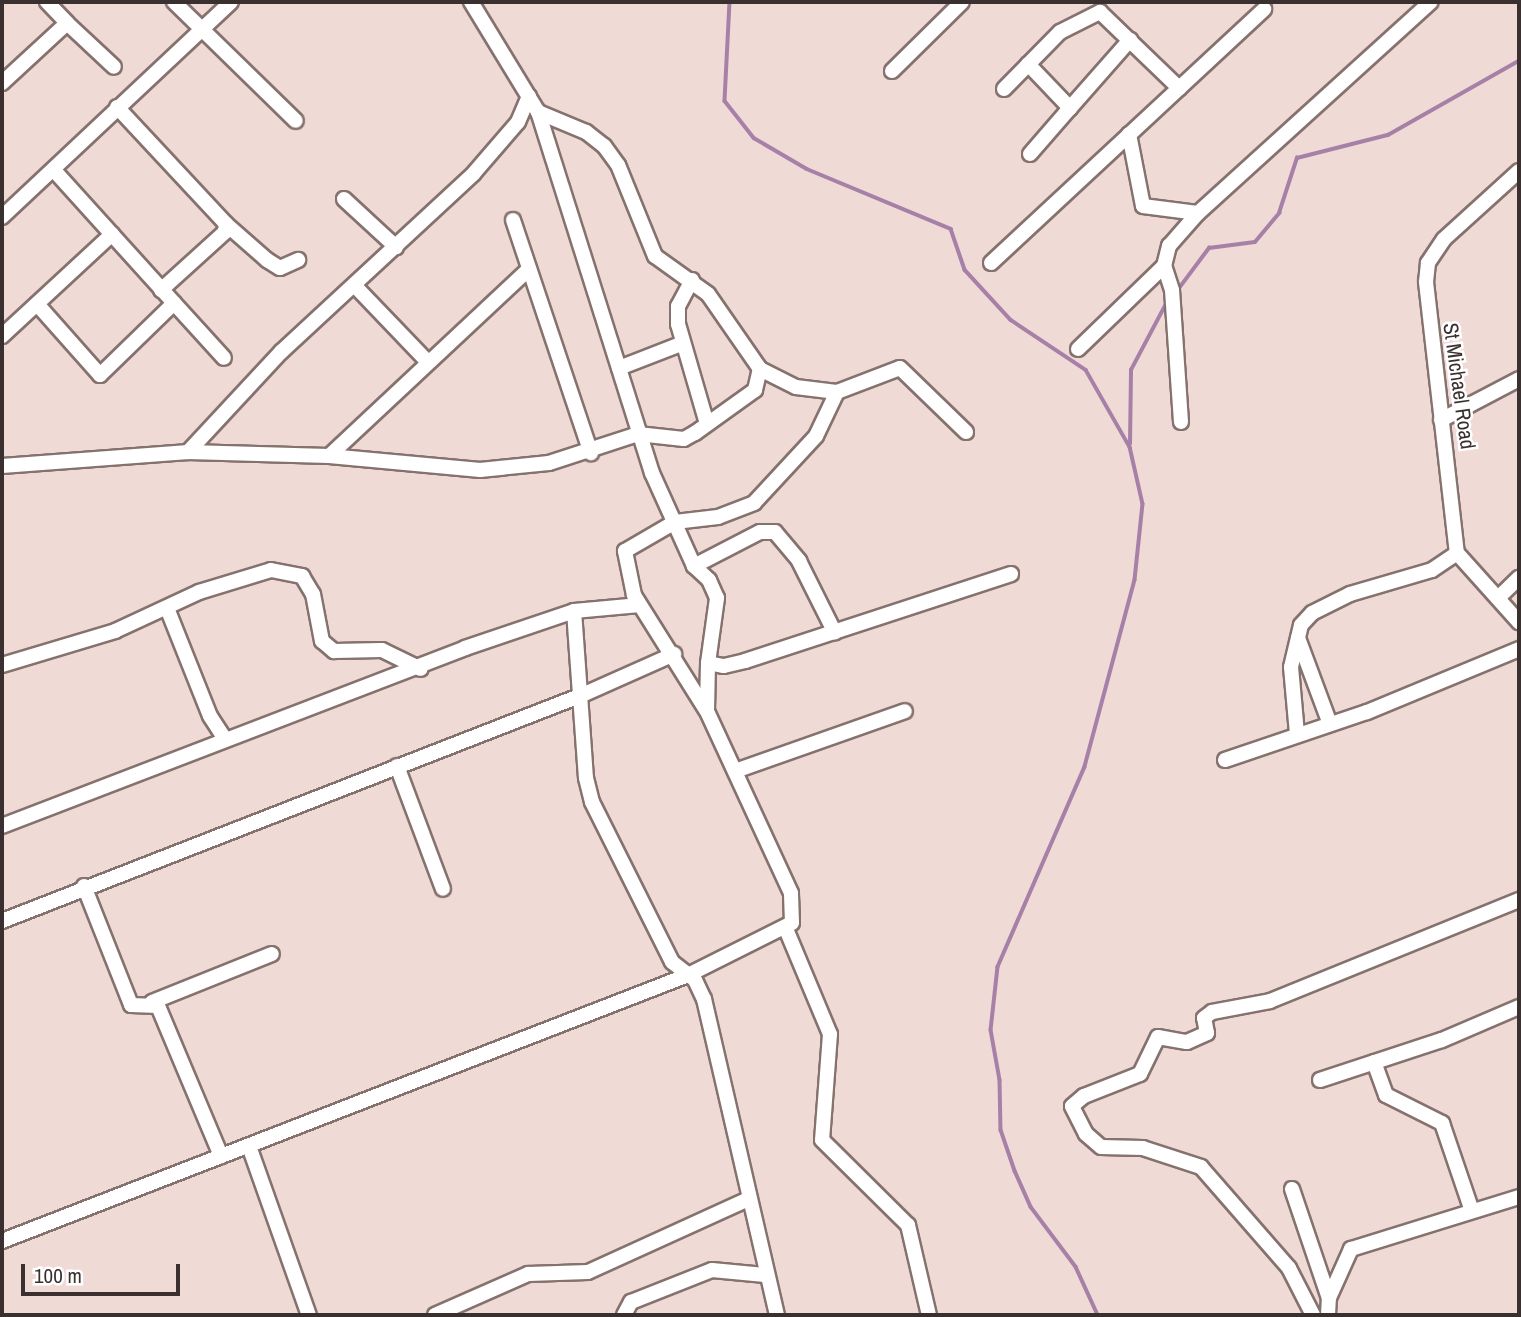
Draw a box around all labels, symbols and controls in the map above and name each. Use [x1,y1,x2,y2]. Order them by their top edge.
street label: St Michael Road [1438,321,1480,451]
scale bar [24,1250,184,1294]
text: 100 m [34,1261,82,1290]

